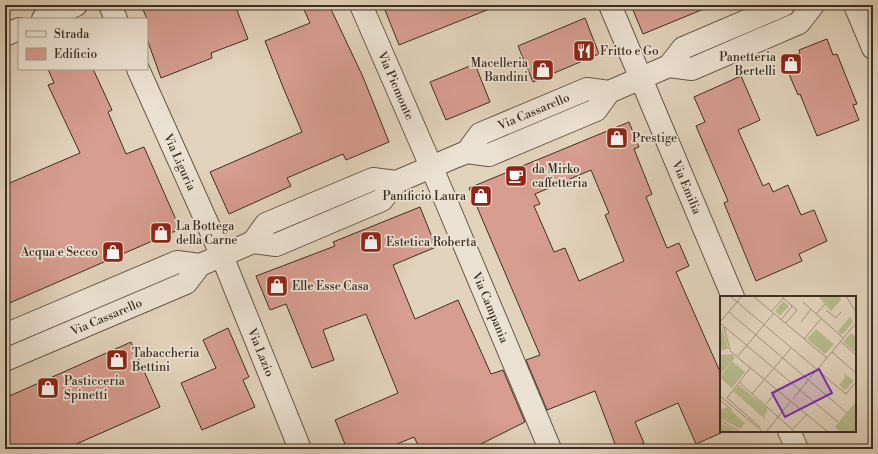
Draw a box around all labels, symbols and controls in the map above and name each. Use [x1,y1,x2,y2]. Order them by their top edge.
legend [18,18,148,70]
text: Strada [54,27,90,42]
restaurant icon: Fritto e Go [571,38,597,64]
place label: Fritto e Go [600,44,659,59]
text: Edificio [54,47,97,62]
street label: Via Piemonte [374,48,417,123]
place label: Panetteria Bertelli [719,50,777,79]
shop icon: Panetteria Bertelli [778,51,804,77]
place label: Macelleria Bandini [471,56,529,85]
shop icon: Macelleria Bandini [530,57,556,83]
street label: Via Cassarello [495,90,572,134]
shop icon: Prestige [604,125,630,151]
street label: Via Liguria [160,130,199,194]
place label: Prestige [632,131,677,146]
street label: Via Emilia [668,158,705,218]
place label: da Mirko caffetteria [532,162,589,191]
cafe icon: da Mirko caffetteria [503,163,529,189]
shop icon: Panificio Laura [468,183,494,209]
place label: Panificio Laura [383,189,467,204]
place label: La Bottega della Carne [176,219,237,248]
shop icon: La Bottega della Carne [148,220,174,246]
shop icon: Estetica Roberta [358,229,384,255]
place label: Estetica Roberta [386,235,477,250]
shop icon: Acqua e Secco [100,239,126,265]
place label: Acqua e Secco [20,245,98,260]
street label: Via Campania [468,269,512,346]
shop icon: Elle Esse Casa [264,273,290,299]
place label: Elle Esse Casa [292,279,370,294]
street label: Via Cassarello [67,295,145,340]
inset map [720,296,856,432]
street label: Via Lazio [244,325,277,379]
place label: Tabaccheria Bettini [131,346,200,375]
shop icon: Tabaccheria Bettini [104,347,130,373]
place label: Pasticceria Spinetti [64,374,126,403]
shop icon: Pasticceria Spinetti [35,375,61,401]

